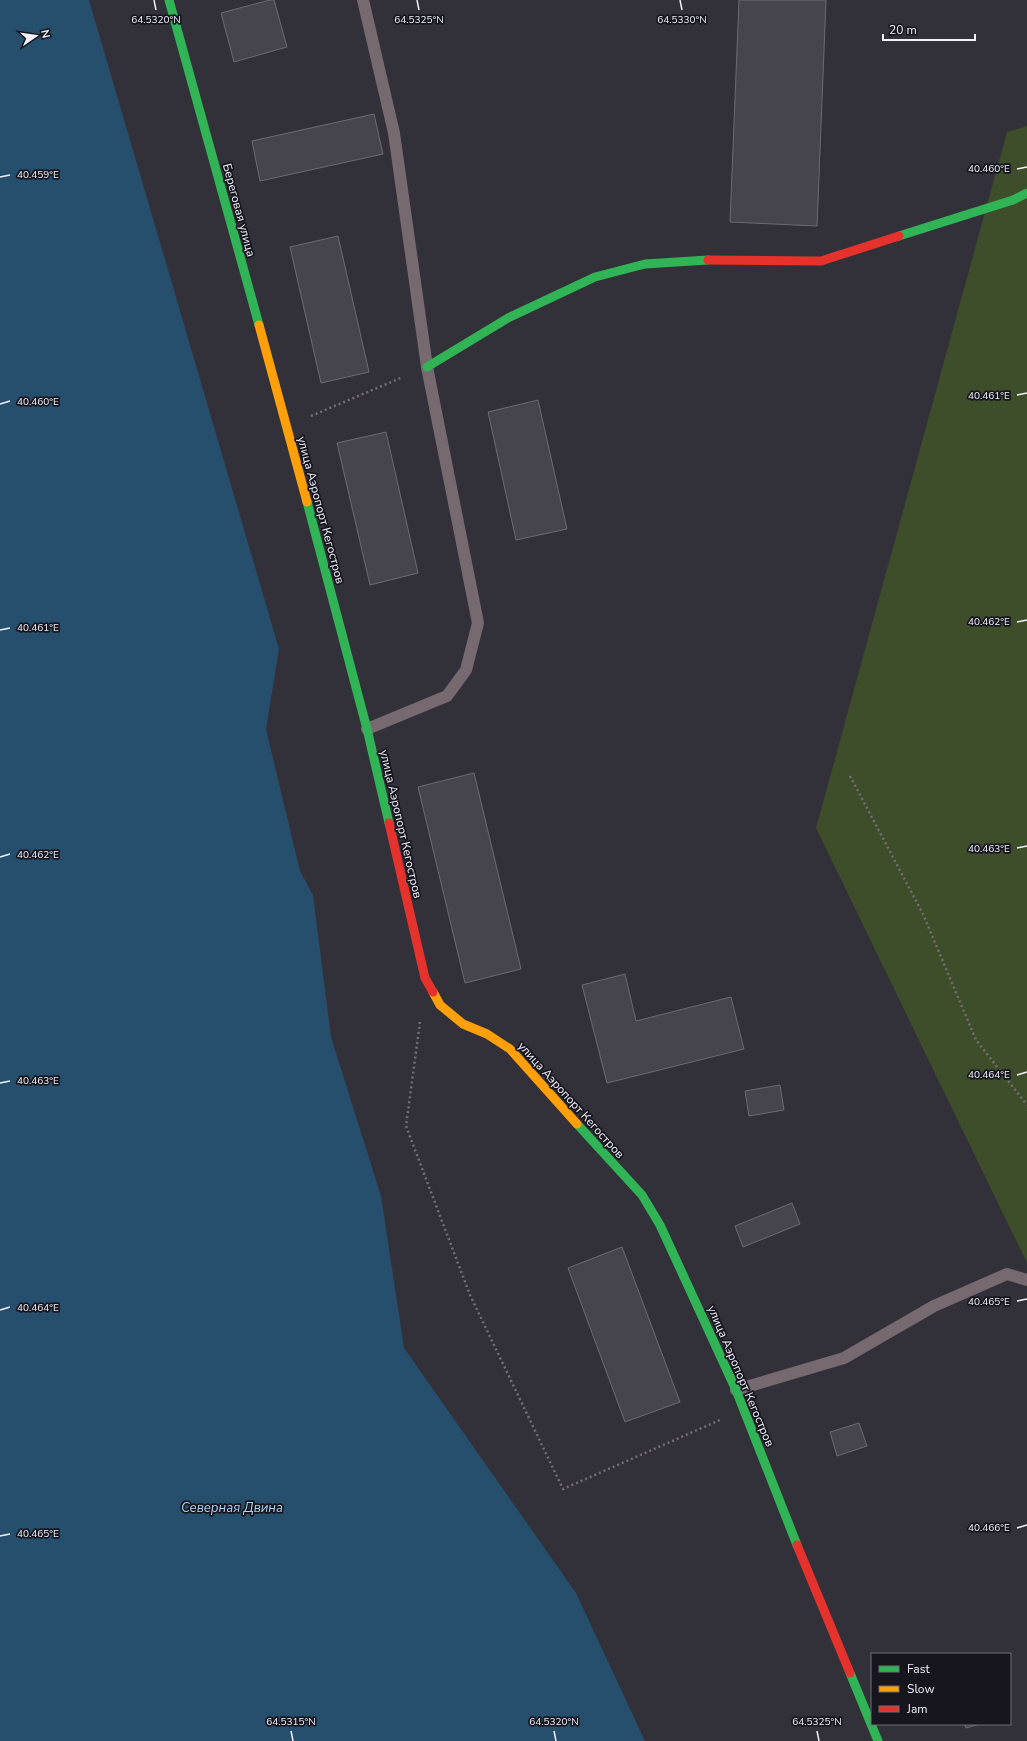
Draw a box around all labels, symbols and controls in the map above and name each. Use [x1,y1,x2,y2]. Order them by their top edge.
text: 64.5320°N [131,13,181,27]
text: 64.5325°N [394,13,444,27]
text: 64.5330°N [657,13,707,27]
north arrow [16,16,56,56]
scale bar [883,16,975,42]
text: 20 m [889,22,917,38]
text: N [37,28,53,40]
street label: Береговая улица [219,162,259,258]
text: 40.460°E [968,162,1010,176]
text: 40.459°E [17,168,59,182]
text: 40.461°E [968,389,1010,403]
text: 40.460°E [17,395,59,409]
street label: улица Аэропорт Кегостров [294,435,349,586]
text: 40.462°E [968,615,1010,629]
text: 40.461°E [17,621,59,635]
street label: улица Аэропорт Кегостров [376,748,426,900]
text: 40.463°E [968,842,1010,856]
text: 40.462°E [17,848,59,862]
street label: улица Аэропорт Кегостров [514,1038,628,1162]
text: 40.464°E [968,1068,1010,1082]
text: 40.463°E [17,1074,59,1088]
text: 40.465°E [968,1295,1010,1309]
text: 40.464°E [17,1301,59,1315]
street label: улица Аэропорт Кегостров [704,1303,778,1449]
water label: Северная Двина [181,1499,283,1517]
text: 40.466°E [968,1521,1010,1535]
text: 40.465°E [17,1527,59,1541]
legend [871,1653,1011,1725]
text: Fast [907,1661,930,1677]
text: Slow [907,1681,935,1697]
text: Jam [906,1701,928,1717]
text: 64.5315°N [266,1715,316,1729]
text: 64.5320°N [529,1715,579,1729]
text: 64.5325°N [792,1715,842,1729]

